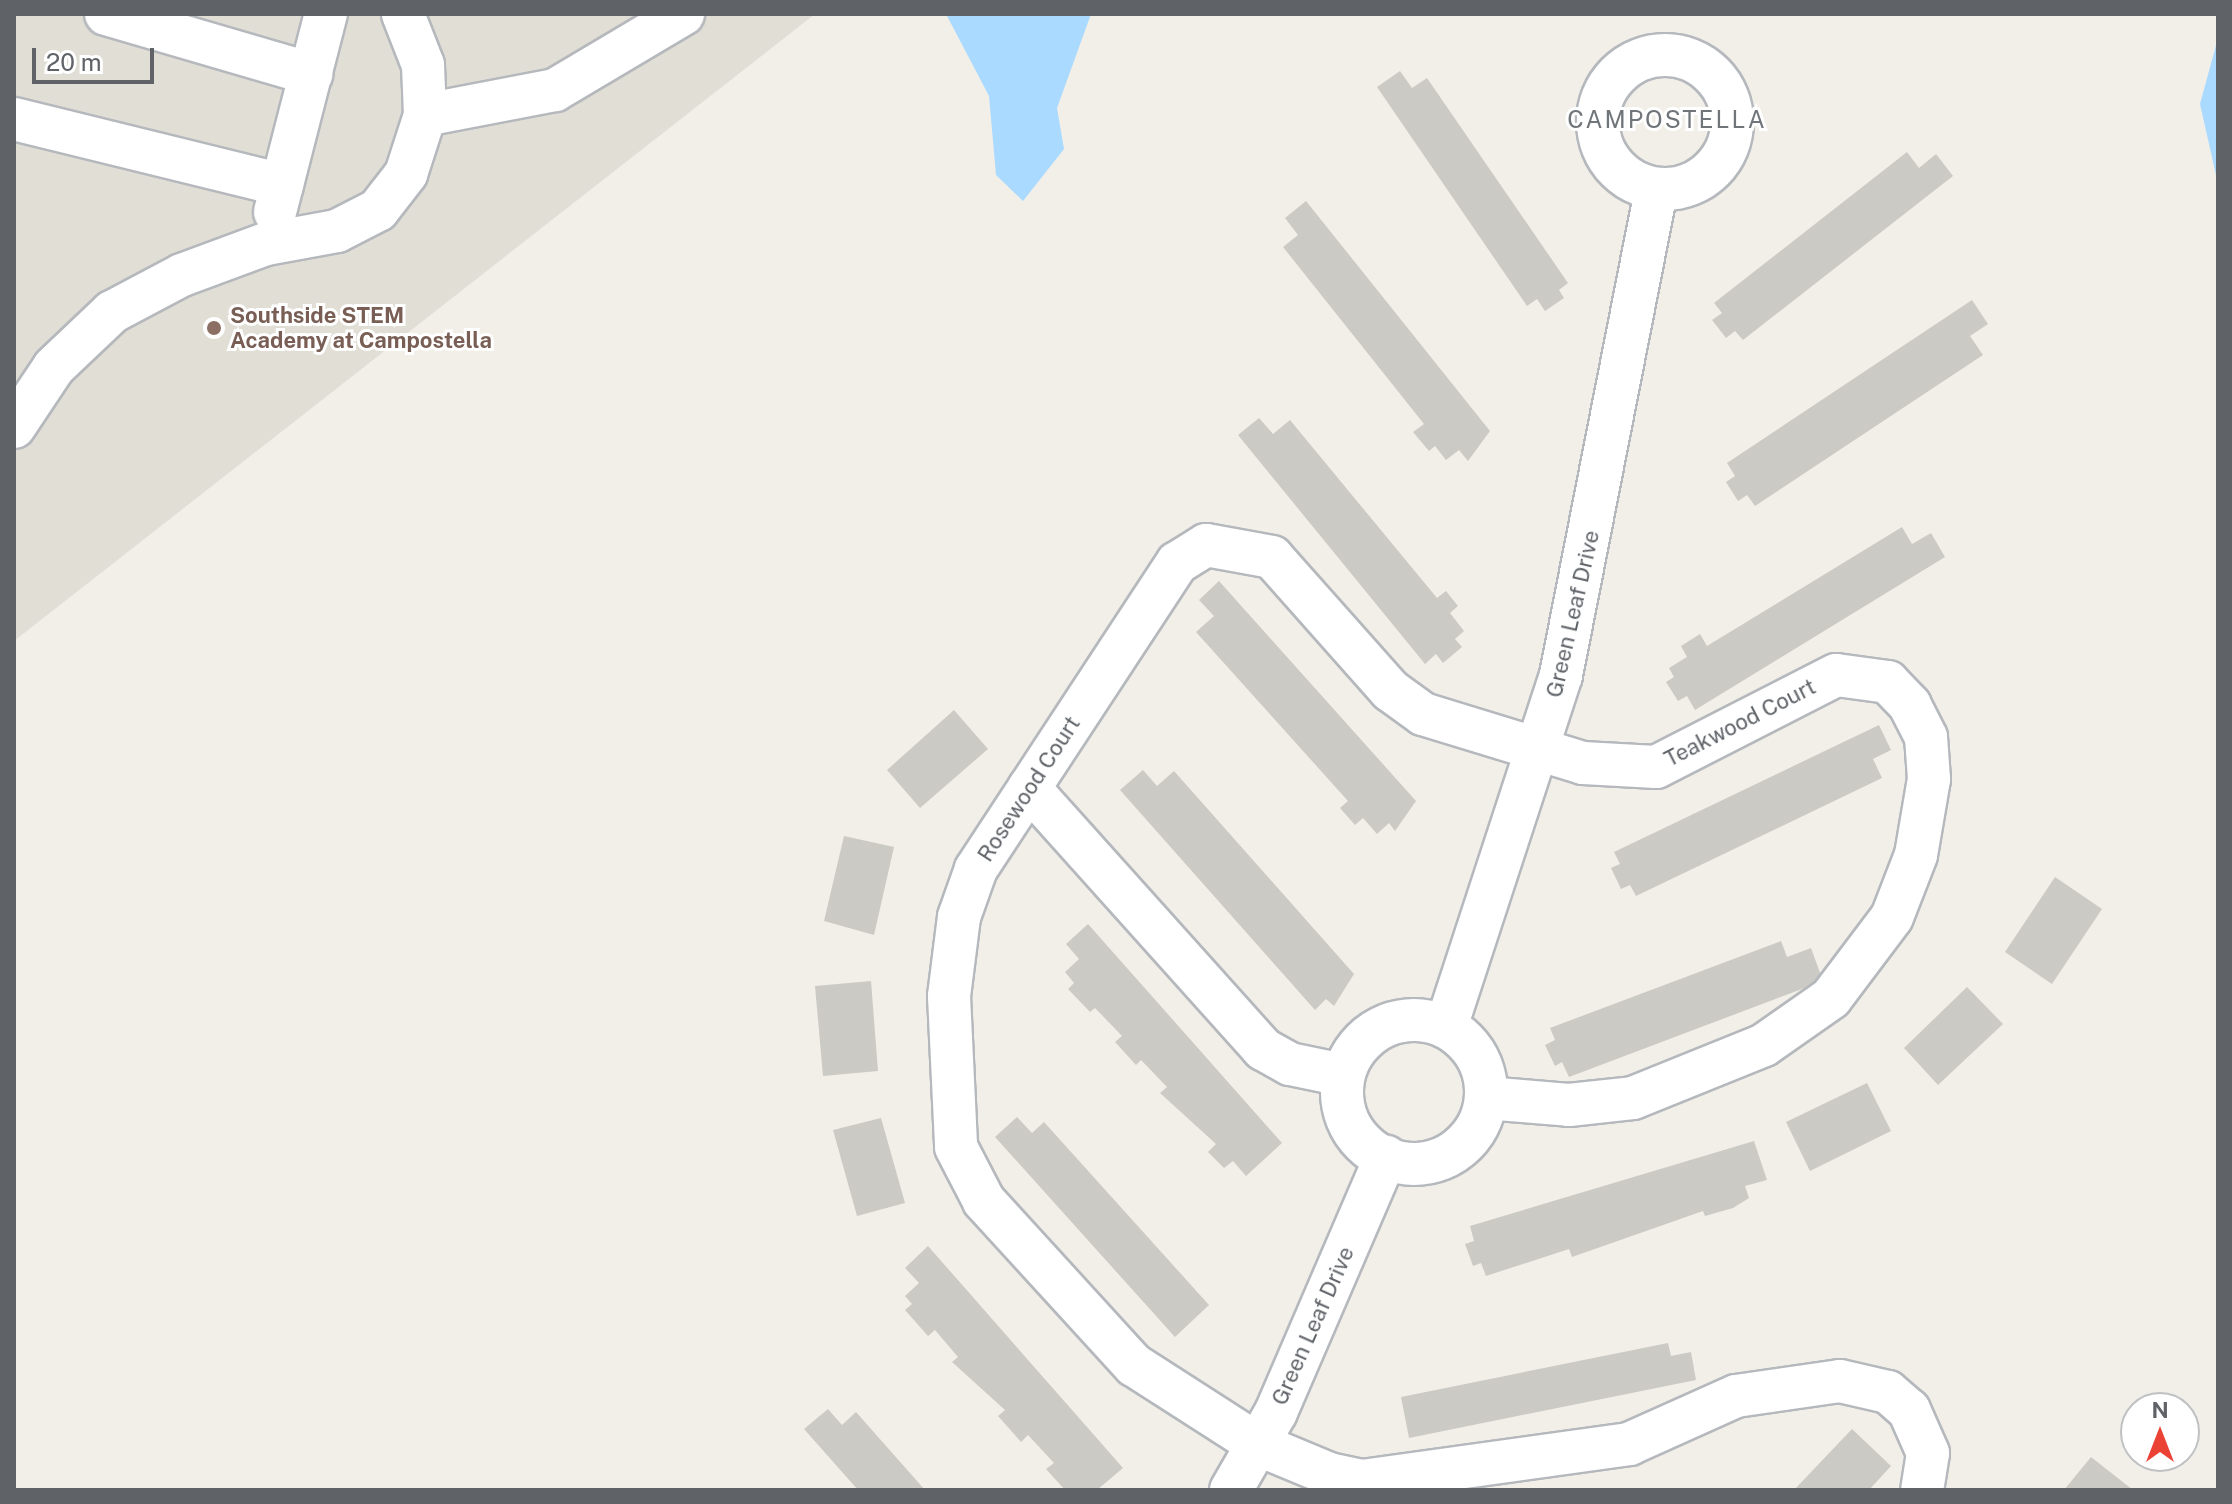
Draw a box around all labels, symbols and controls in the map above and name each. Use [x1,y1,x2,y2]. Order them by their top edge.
scale bar [36,32,158,82]
text: 20 m [46,48,102,76]
district label: CAMPOSTELLA [1567,106,1767,134]
place label: Southside STEM Academy at Campostella [230,302,492,354]
marker: Southside STEM Academy at Campostella [205,319,223,337]
street label: Green Leaf Drive [1541,528,1605,700]
street label: Teakwood Court [1660,674,1820,772]
street label: Rosewood Court [972,711,1086,867]
street label: Green Leaf Drive [1266,1243,1360,1409]
north arrow [2120,1392,2200,1472]
text: N [2151,1397,2169,1423]

